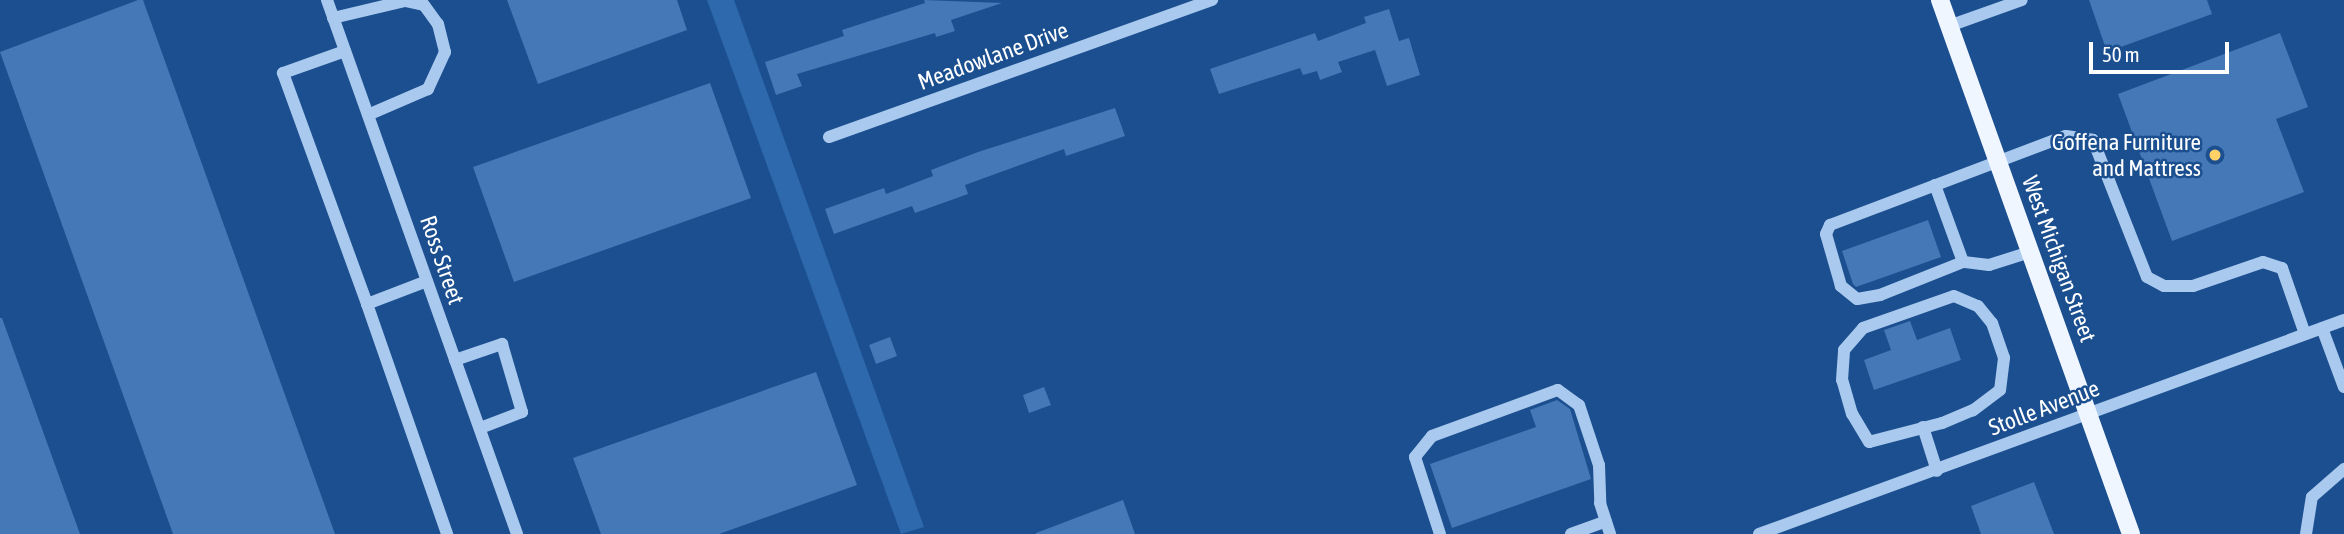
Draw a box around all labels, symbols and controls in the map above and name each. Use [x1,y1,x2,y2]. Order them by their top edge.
street label: Meadowlane Drive [914,16,1072,96]
scale bar [2092,28,2232,72]
text: 50 m [2102,42,2140,66]
place label: Goffena Furniture and Mattress [2052,128,2201,182]
marker: Goffena Furniture and Mattress [2207,147,2223,163]
street label: West Michigan Street [2016,172,2102,346]
street label: Ross Street [414,212,470,308]
street label: Stolle Avenue [1985,374,2103,442]

